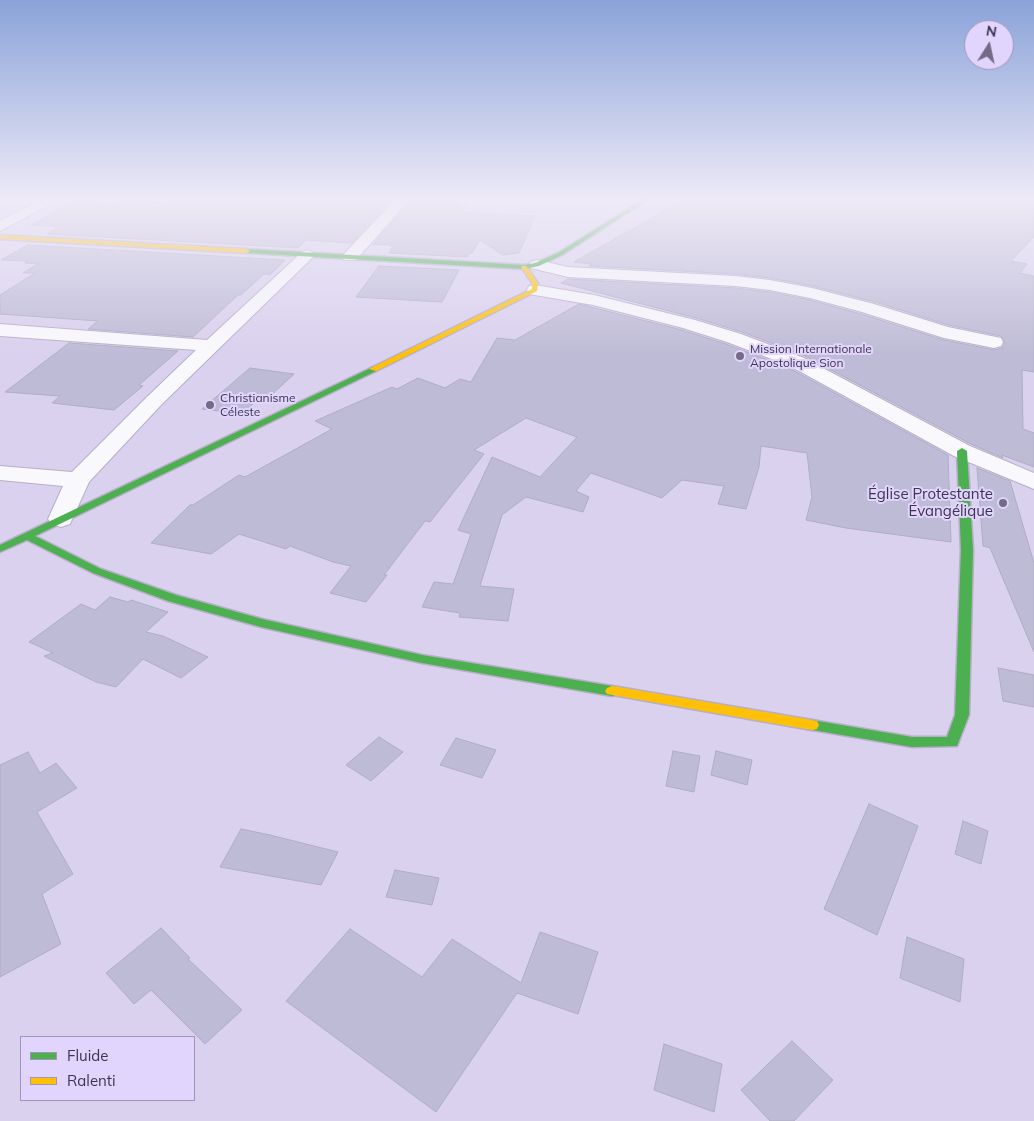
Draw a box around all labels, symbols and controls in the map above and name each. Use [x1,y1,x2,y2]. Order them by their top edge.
north arrow [964,20,1014,70]
text: N [985,21,998,41]
place label: Mission Internationale Apostolique Sion [750,342,872,370]
marker: Mission Internationale Apostolique Sion [734,350,746,362]
place label: Christianisme Céleste [220,391,296,419]
marker: Christianisme Céleste [204,399,216,411]
place label: Église Protestante Évangélique [868,485,993,520]
marker: Église Protestante Évangélique [997,497,1009,509]
legend [20,1036,195,1101]
text: Fluide [67,1046,108,1065]
text: Ralenti [67,1071,116,1090]

